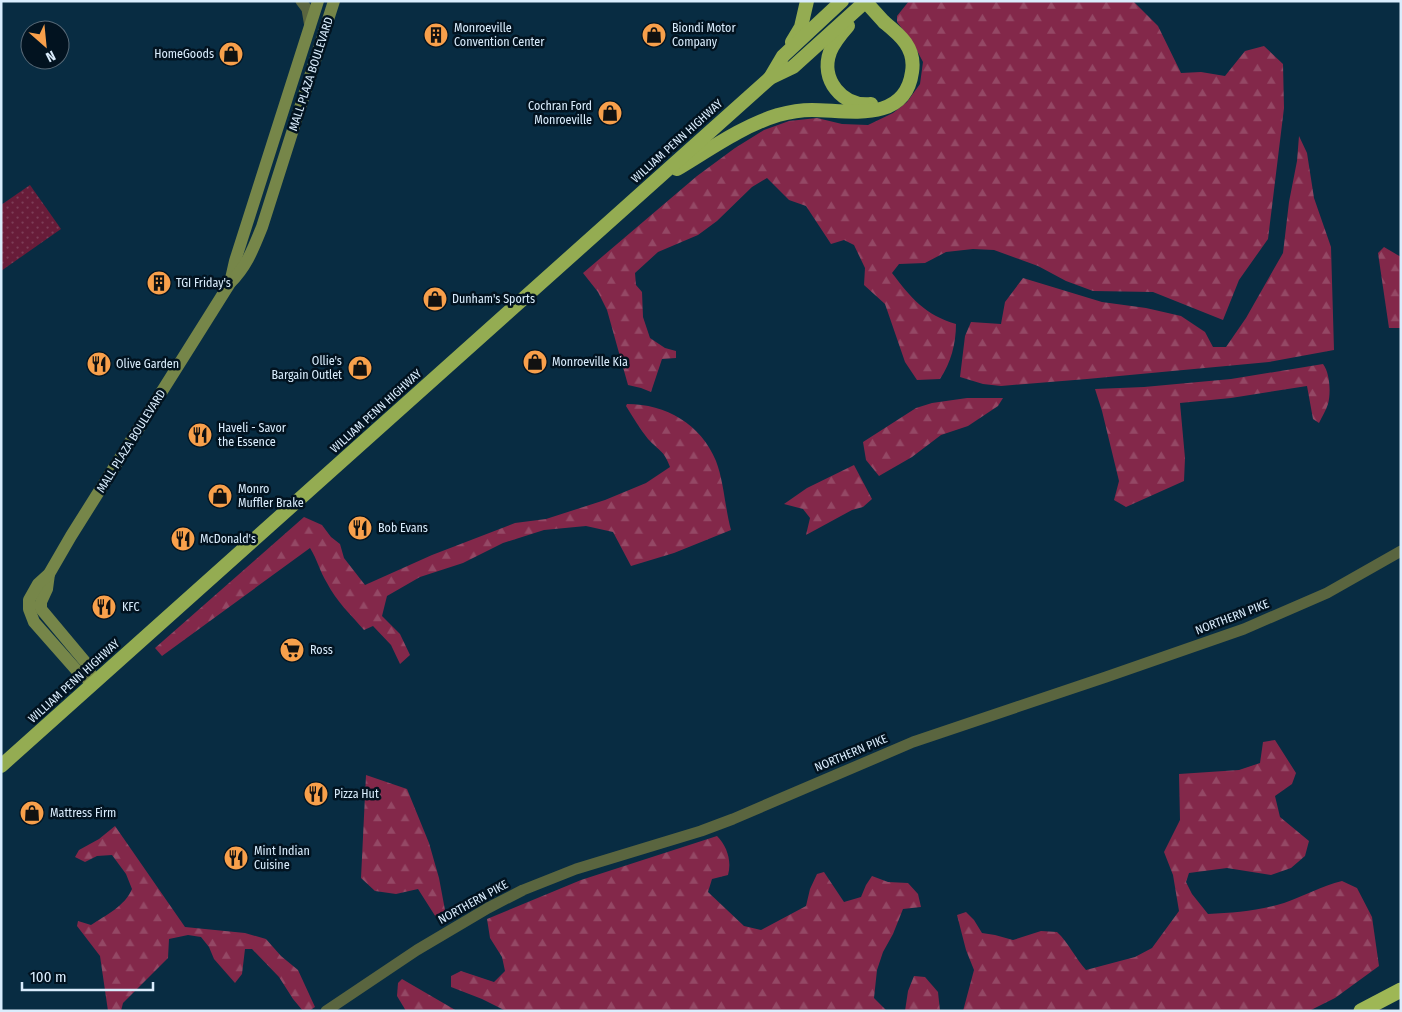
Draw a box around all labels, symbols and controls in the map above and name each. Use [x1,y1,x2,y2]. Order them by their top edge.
street label: MALL PLAZA BOULEVARD [286,15,336,133]
north arrow [20,20,70,70]
place label: Monroeville Convention Center [454,21,545,49]
place label: Biondi Motor Company [672,21,736,49]
building icon: Monroeville Convention Center [423,22,449,48]
shop icon: Biondi Motor Company [641,22,667,48]
shop icon: HomeGoods [218,41,244,67]
text: N [43,47,58,66]
place label: HomeGoods [154,47,214,61]
street label: WILLIAM PENN HIGHWAY [628,96,726,186]
place label: Cochran Ford Monroeville [528,99,592,127]
shop icon: Cochran Ford Monroeville [597,100,623,126]
building icon: TGI Friday's [146,270,172,296]
place label: TGI Friday's [176,276,231,290]
shop icon: Dunham's Sports [422,286,448,312]
place label: Dunham's Sports [452,292,535,306]
shop icon: Monroeville Kia [522,349,548,375]
restaurant icon: Olive Garden [86,351,112,377]
place label: Ollie's Bargain Outlet [271,354,342,382]
shop icon: Ollie's Bargain Outlet [347,355,373,381]
place label: Monroeville Kia [552,355,628,369]
place label: Olive Garden [116,357,179,371]
street label: WILLIAM PENN HIGHWAY [327,366,425,456]
street label: MALL PLAZA BOULEVARD [94,387,168,495]
place label: Haveli - Savor the Essence [218,421,287,449]
restaurant icon: Haveli - Savor the Essence [187,422,213,448]
place label: Monro Muffler Brake [238,482,304,510]
shop icon: Monro Muffler Brake [207,483,233,509]
restaurant icon: Bob Evans [347,515,373,541]
place label: Bob Evans [378,521,428,535]
restaurant icon: McDonald's [170,526,196,552]
place label: McDonald's [200,532,256,546]
restaurant icon: KFC [91,594,117,620]
street label: NORTHERN PIKE [1193,596,1271,637]
place label: KFC [122,600,140,614]
street label: WILLIAM PENN HIGHWAY [25,636,123,726]
supermarket icon: Ross [279,637,305,663]
place label: Ross [310,643,333,657]
street label: NORTHERN PIKE [813,731,890,775]
restaurant icon: Pizza Hut [303,781,329,807]
place label: Pizza Hut [334,787,379,801]
shop icon: Mattress Firm [19,800,45,826]
place label: Mattress Firm [50,806,116,820]
place label: Mint Indian Cuisine [254,844,310,872]
restaurant icon: Mint Indian Cuisine [223,845,249,871]
street label: NORTHERN PIKE [436,877,511,927]
scale bar [22,960,154,992]
text: 100 m [30,968,67,986]

